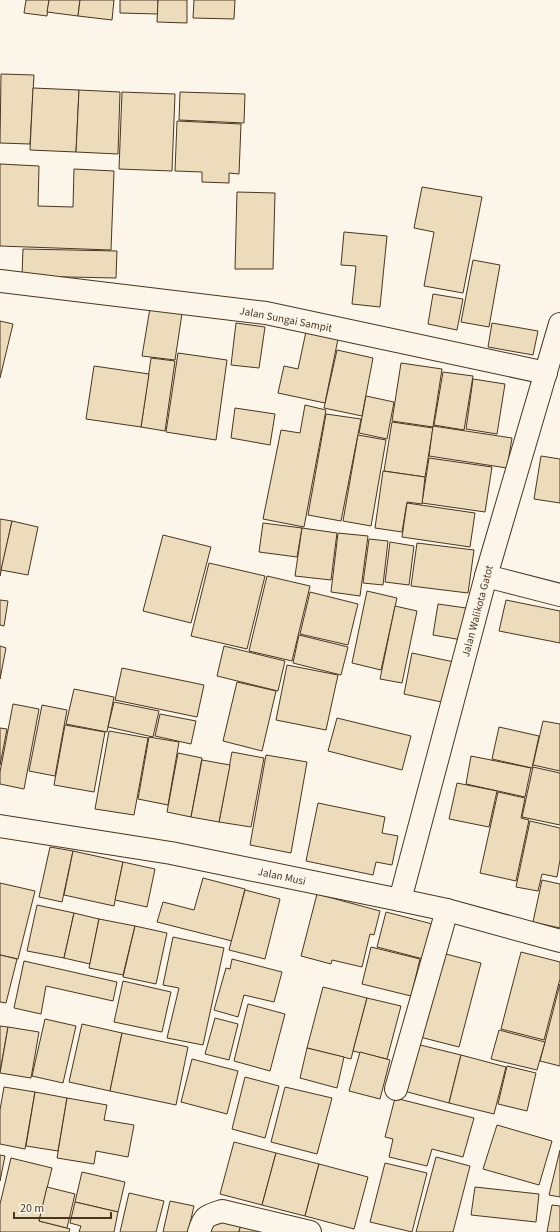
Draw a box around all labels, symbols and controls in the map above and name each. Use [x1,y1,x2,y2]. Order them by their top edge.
street label: Jalan Sungai Sampit [238,303,334,336]
street label: Jalan Walikota Gatot [458,563,497,659]
street label: Jalan Musi [257,864,307,889]
scale bar [14,1194,111,1220]
text: 20 m [20,1200,44,1217]

